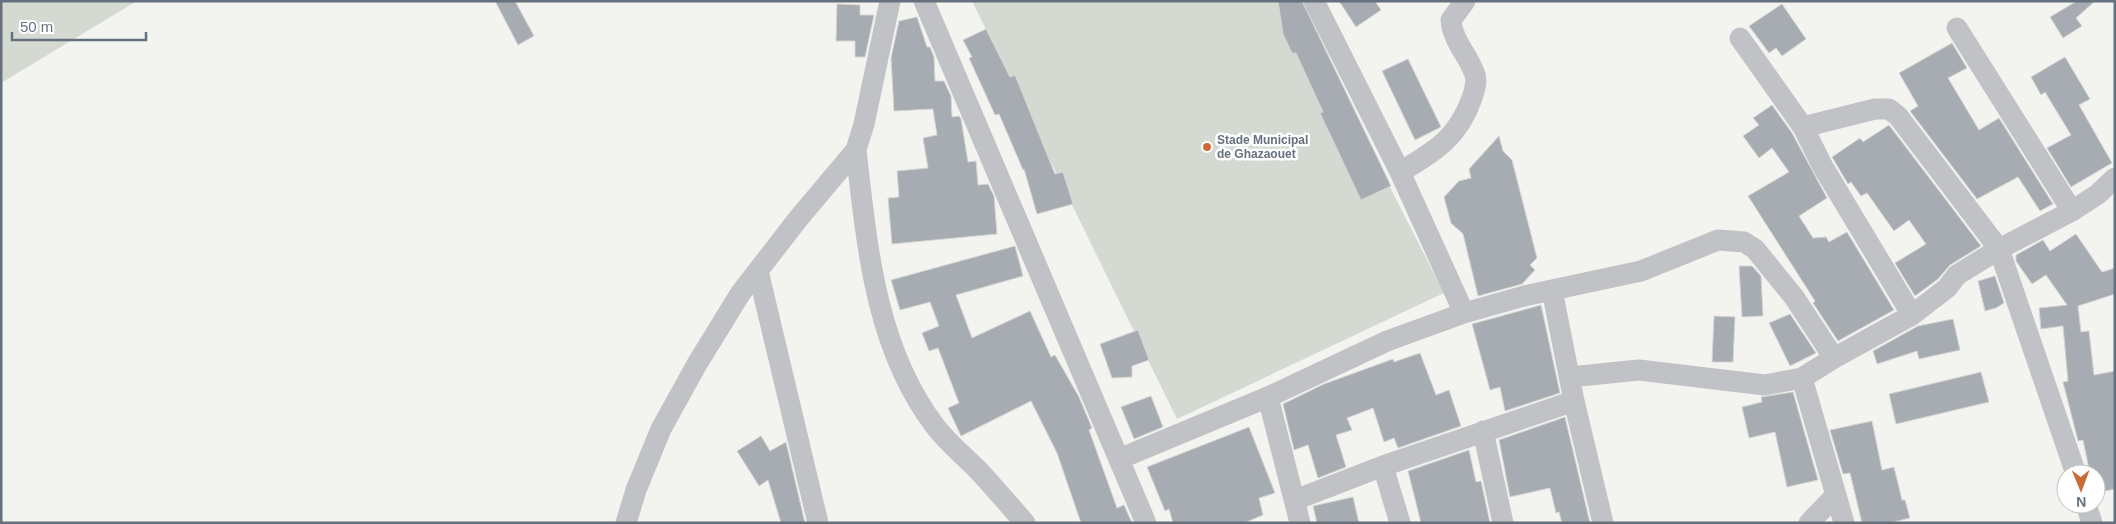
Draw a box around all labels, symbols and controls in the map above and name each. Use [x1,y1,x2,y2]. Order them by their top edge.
scale bar [12,10,146,42]
text: 50 m [20,18,53,35]
place label: Stade Municipal de Ghazaouet [1217,133,1308,161]
marker: Stade Municipal de Ghazaouet [1201,141,1213,153]
north arrow [2056,464,2106,514]
text: N [2076,494,2086,510]

